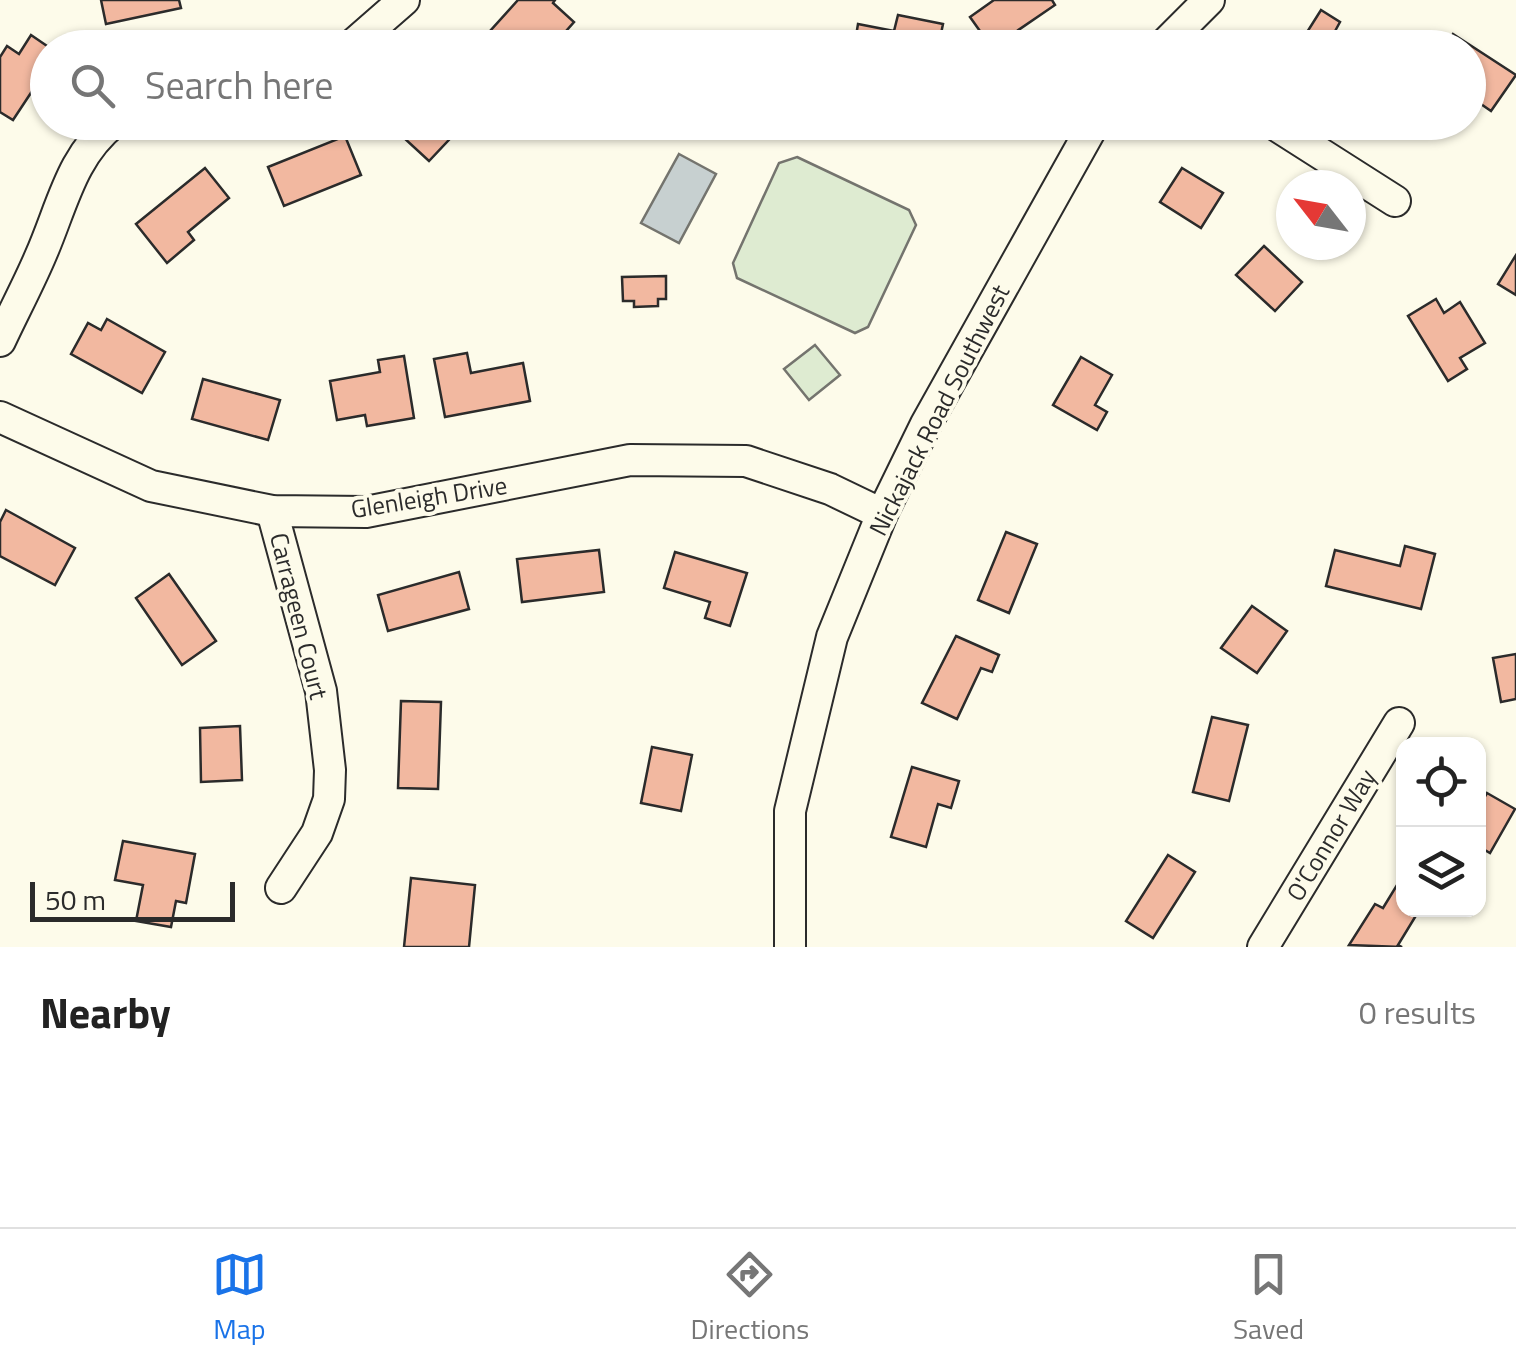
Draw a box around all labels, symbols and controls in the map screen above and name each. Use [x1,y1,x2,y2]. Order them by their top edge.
search box [30,30,1486,140]
text: Search here [145,56,333,114]
icon: search [65,58,120,113]
north arrow [1276,170,1366,260]
street label: Nickajack Road Southwest [859,277,1019,542]
street label: Glenleigh Drive [348,466,510,528]
street label: Carrageen Court [260,529,338,703]
map controls [1396,737,1486,917]
button: locate [1396,737,1486,827]
street label: O'Connor Way [1276,761,1386,909]
button: layers [1396,827,1486,917]
scale bar [30,877,235,921]
text: 50 m [45,878,106,921]
text: Nearby [40,980,171,1044]
text: 0 results [1359,988,1476,1036]
tab: Map [212,1247,267,1350]
tab: Directions [691,1247,809,1350]
tab: Saved [1233,1247,1304,1350]

